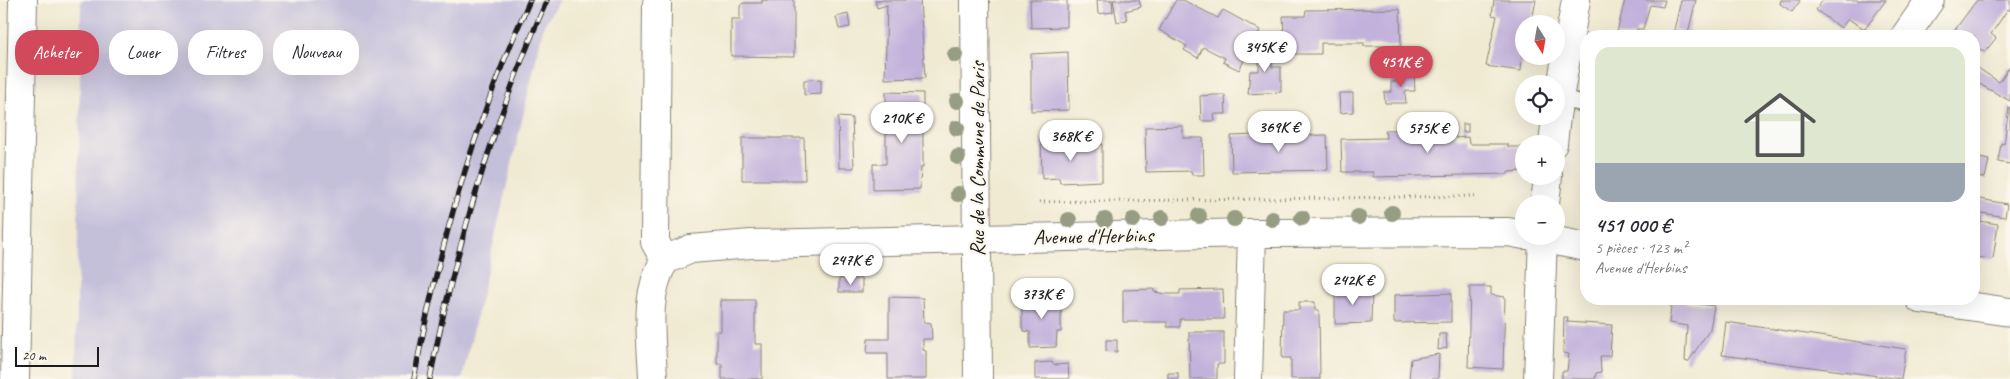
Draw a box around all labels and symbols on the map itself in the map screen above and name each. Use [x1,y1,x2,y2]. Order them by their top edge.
north arrow [1515,15,1565,65]
pin: 345K € [1224,30,1306,73]
pin: 451K € [1360,46,1442,88]
street label: Rue de la Commune de Paris [964,60,990,256]
pin: 210K € [861,102,943,144]
pin: 369K € [1238,110,1320,153]
pin: 575K € [1387,112,1469,154]
pin: 368K € [1030,120,1112,162]
street label: Avenue d'Herbins [1033,222,1155,250]
pin: 247K € [810,244,892,286]
pin: 242K € [1312,264,1394,306]
pin: 373K € [1001,278,1083,320]
scale bar [15,344,99,367]

